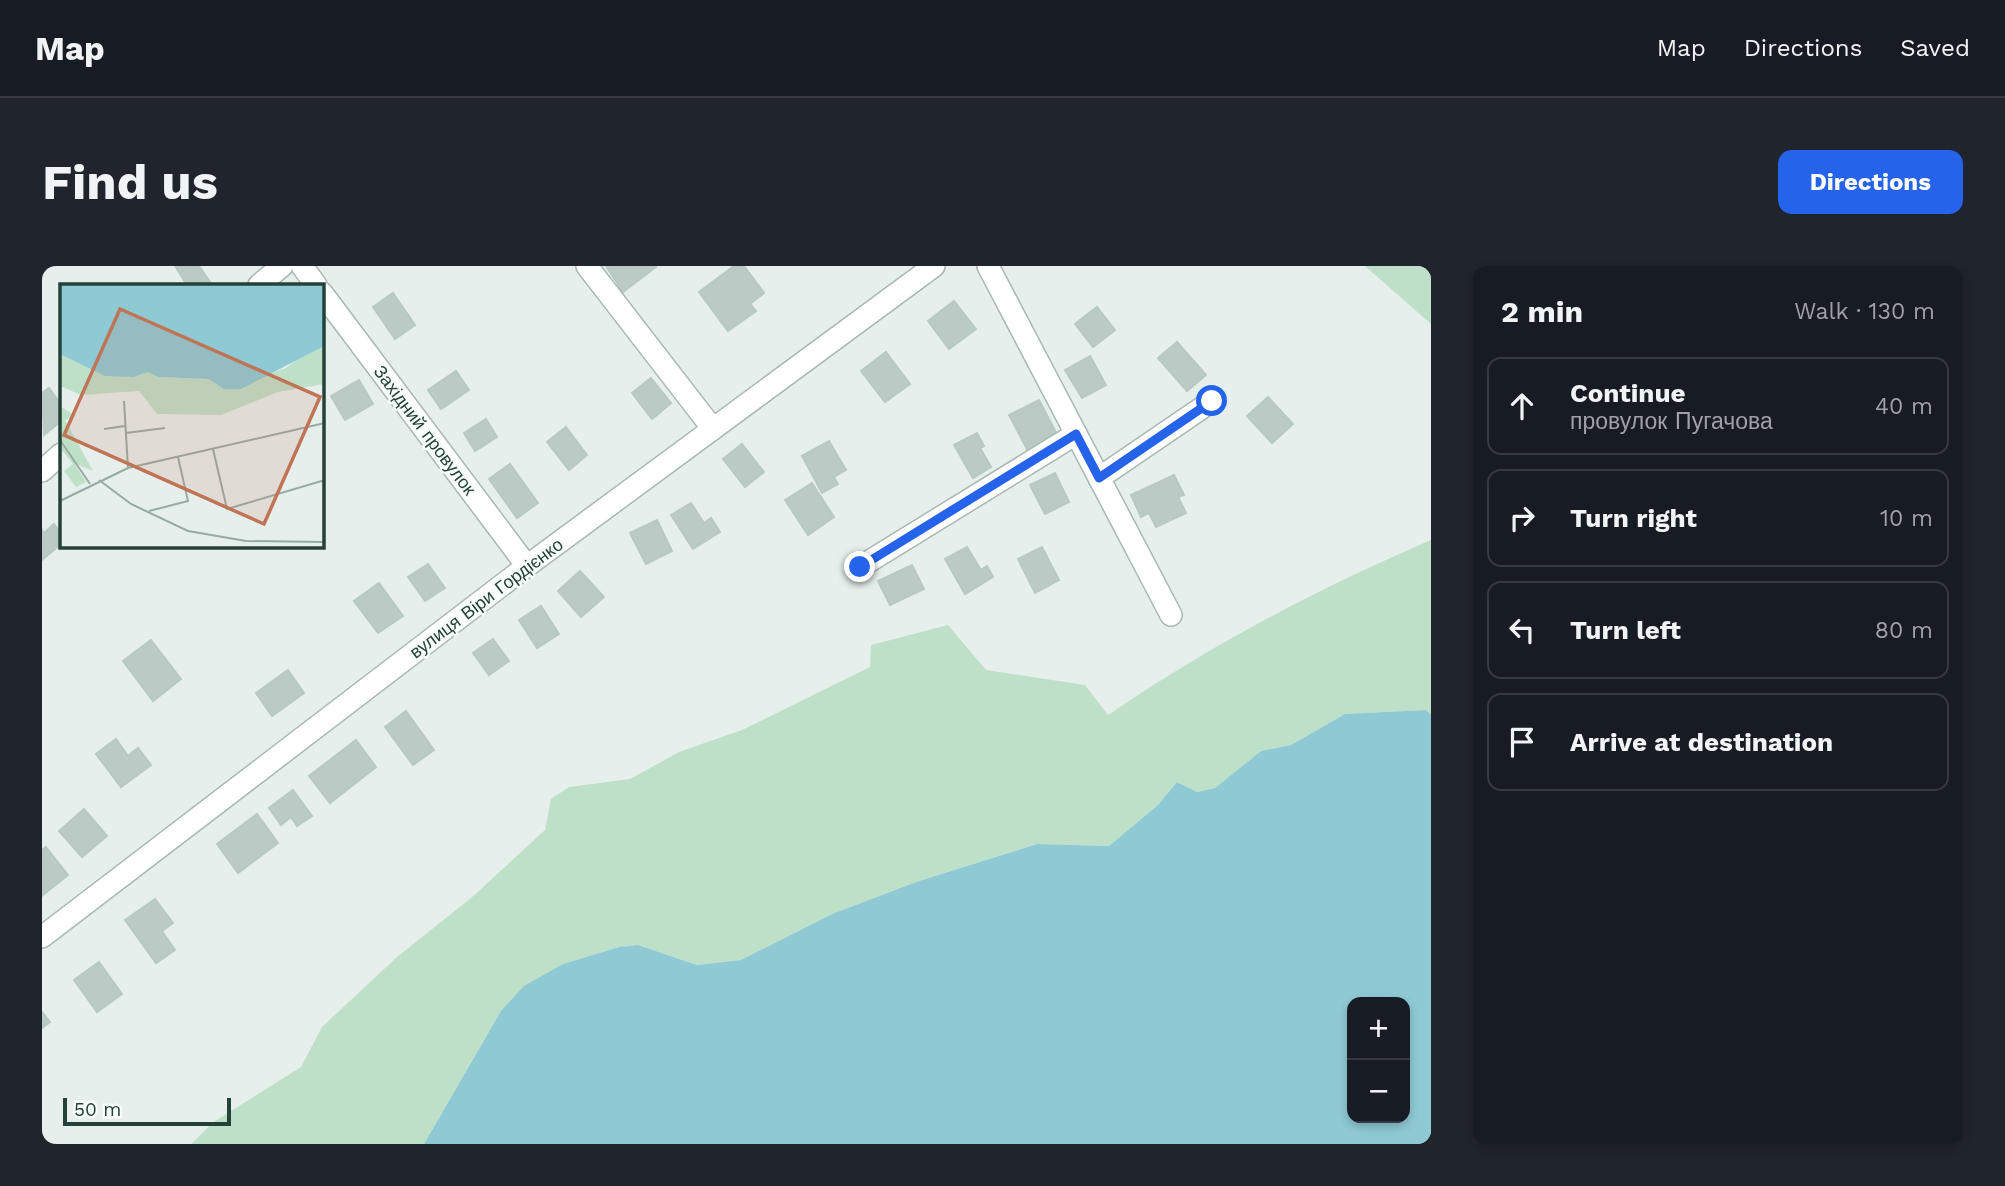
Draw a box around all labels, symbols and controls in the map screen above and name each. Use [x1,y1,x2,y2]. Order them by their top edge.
text: Map [35,29,105,68]
text: Map [1657,34,1706,62]
text: Directions [1744,34,1862,62]
text: Saved [1900,34,1970,62]
button: Directions [1778,150,1963,214]
text: Find us [42,153,218,211]
inset map [60,284,324,548]
text: 2 min [1501,294,1583,329]
text: Walk · 130 m [1794,298,1935,325]
street label: Західний провулок [369,361,481,499]
text: Continue [1570,378,1686,408]
route start [1196,385,1227,416]
icon: ahead [1503,387,1541,425]
text: 40 m [1875,393,1933,420]
text: провулок Пугачова [1570,408,1773,435]
icon: right [1503,499,1541,537]
text: Turn right [1570,503,1697,533]
text: 10 m [1880,505,1933,532]
street label: вулиця Віри Гордієнко [405,533,567,663]
route end [844,551,875,582]
icon: left [1503,611,1541,649]
text: Turn left [1570,615,1681,645]
text: 80 m [1875,617,1933,644]
icon: arrive [1503,723,1541,761]
text: Arrive at destination [1570,727,1833,757]
map controls [1347,997,1410,1123]
button: + [1347,997,1410,1060]
button: − [1347,1060,1410,1123]
scale bar [63,1095,231,1127]
text: 50 m [74,1098,121,1121]

